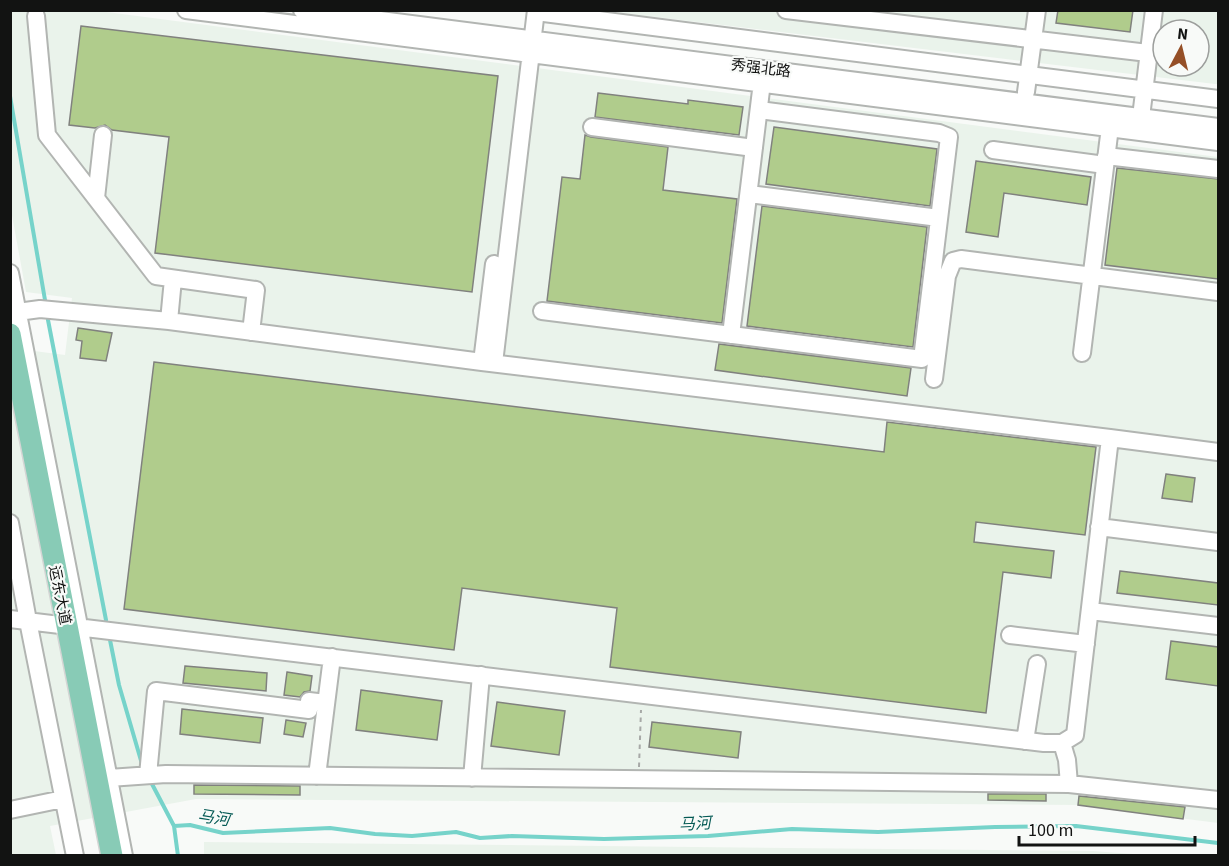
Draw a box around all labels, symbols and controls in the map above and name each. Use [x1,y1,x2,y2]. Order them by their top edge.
north arrow [1151,18,1211,78]
text: N [1176,23,1189,46]
street label: 秀强北路 [730,54,792,83]
street label: 运东大道 [43,564,76,627]
water label: 马河 [196,805,234,832]
scale bar [1019,809,1194,847]
water label: 马河 [678,812,715,836]
text: 100 m [1028,818,1073,843]

